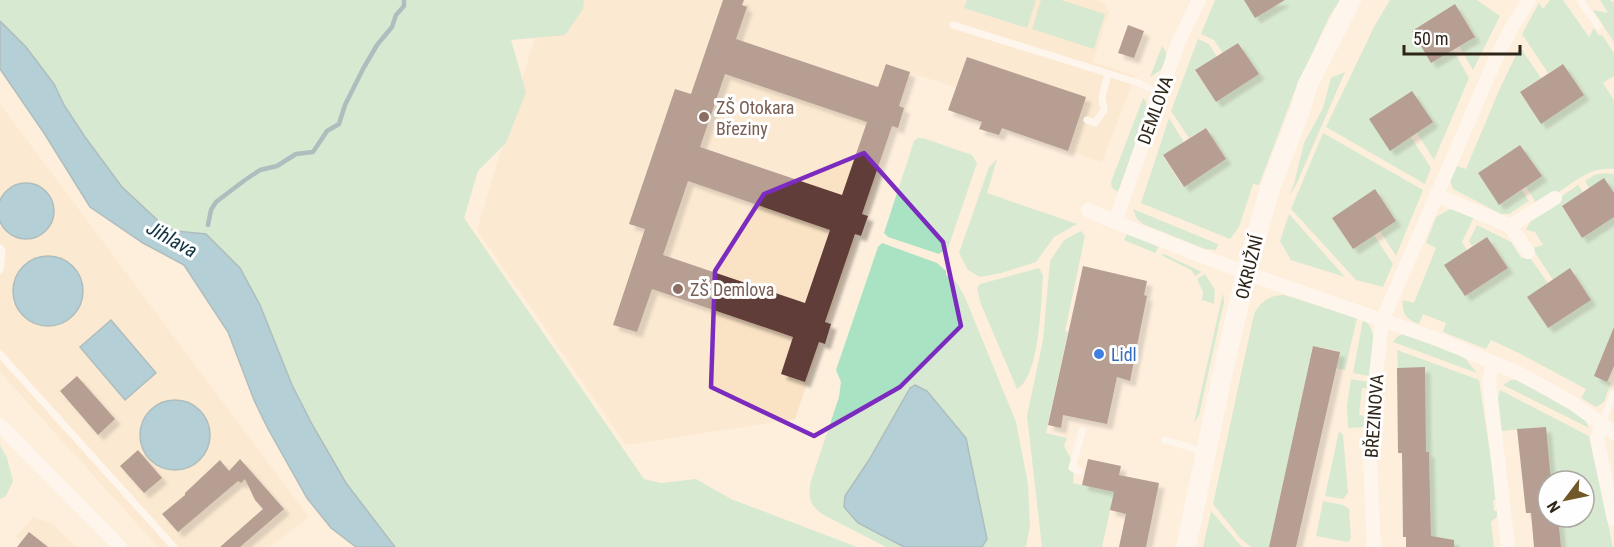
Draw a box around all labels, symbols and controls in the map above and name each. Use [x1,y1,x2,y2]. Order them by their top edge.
scale bar [1404,18,1520,56]
text: 50 m [1413,28,1448,49]
street label: DEMLOVA [1133,72,1177,147]
place label: ZŠ Otokara Březiny [716,97,794,139]
marker: ZŠ Otokara Březiny [697,110,711,124]
water label: Jihlava [142,215,202,263]
street label: OKRUŽNÍ [1231,231,1267,301]
place label: ZŠ Demlova [690,279,774,300]
marker: ZŠ Demlova [671,282,685,296]
place label: Lidl [1111,344,1137,365]
marker: Lidl [1092,347,1106,361]
street label: BŘEZINOVA [1361,373,1387,459]
north arrow [1536,469,1596,529]
text: N [1543,497,1564,516]

